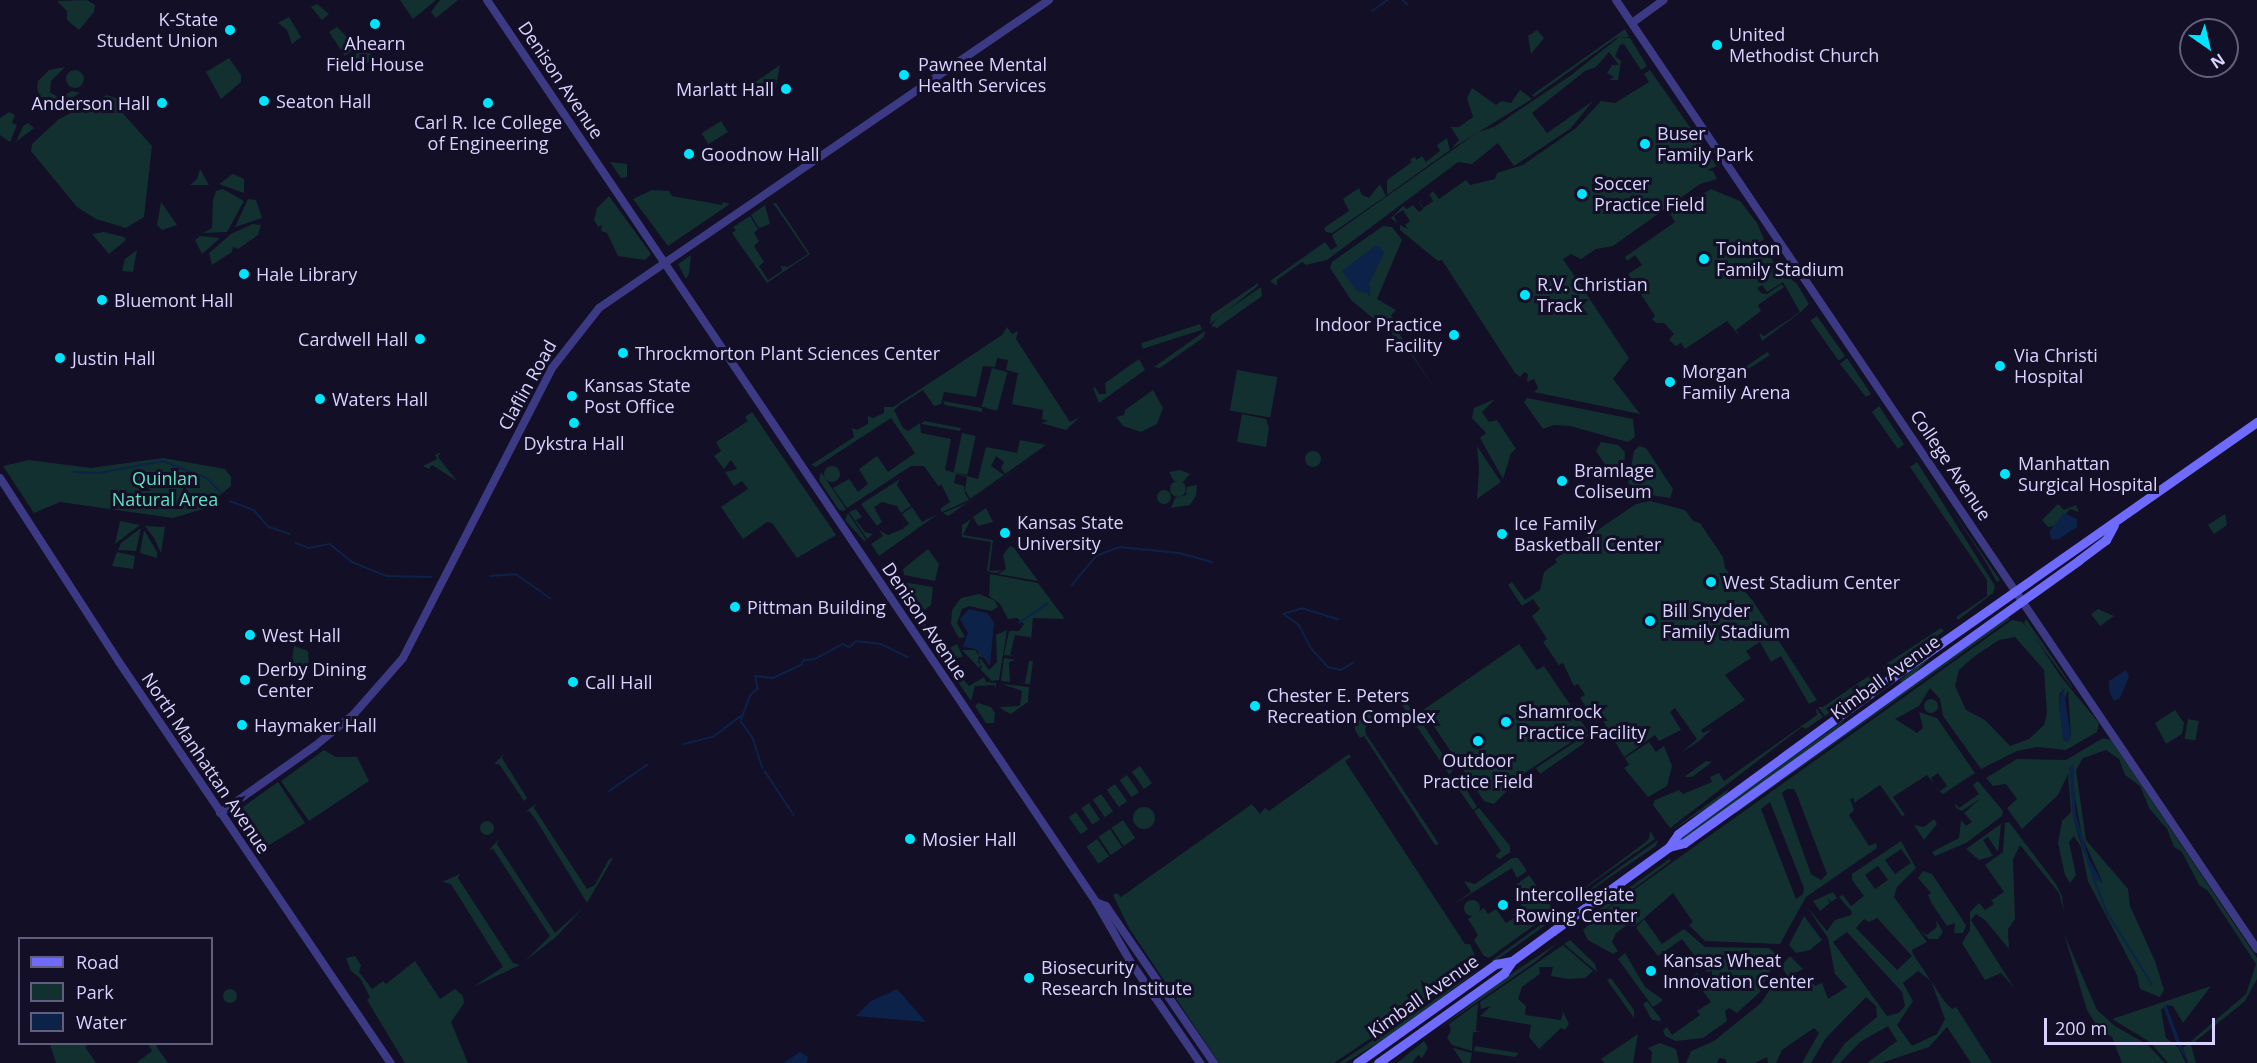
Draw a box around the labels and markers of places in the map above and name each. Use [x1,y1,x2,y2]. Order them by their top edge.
place label: K-State Student Union [97,9,218,52]
marker: Ahearn Field House [368,17,382,31]
marker: K-State Student Union [223,23,237,37]
place label: United Methodist Church [1729,24,1879,66]
place label: Ahearn Field House [326,33,424,76]
marker: United Methodist Church [1710,38,1724,52]
place label: Pawnee Mental Health Services [918,54,1047,97]
marker: Pawnee Mental Health Services [895,66,913,84]
place label: Marlatt Hall [676,78,774,100]
marker: Marlatt Hall [779,82,793,96]
place label: Seaton Hall [276,90,371,112]
place label: Anderson Hall [32,92,150,114]
marker: Seaton Hall [257,94,271,108]
marker: Anderson Hall [155,96,169,110]
marker: Carl R. Ice College of Engineering [481,96,495,110]
place label: Carl R. Ice College of Engineering [414,112,562,154]
place label: Buser Family Park [1657,123,1753,166]
marker: Buser Family Park [1638,137,1652,151]
place label: Goodnow Hall [701,143,820,165]
marker: Goodnow Hall [682,147,696,161]
place label: Soccer Practice Field [1594,173,1705,216]
marker: Soccer Practice Field [1575,187,1589,201]
place label: Tointon Family Stadium [1716,238,1844,280]
marker: Tointon Family Stadium [1697,252,1711,266]
place label: Hale Library [256,263,357,285]
marker: Hale Library [237,267,251,281]
place label: R.V. Christian Track [1537,274,1648,316]
marker: R.V. Christian Track [1518,288,1532,302]
place label: Bluemont Hall [114,289,233,311]
marker: Bluemont Hall [95,293,109,307]
place label: Indoor Practice Facility [1315,314,1442,356]
place label: Cardwell Hall [298,328,408,350]
marker: Indoor Practice Facility [1447,328,1461,342]
marker: Cardwell Hall [413,332,427,346]
place label: Throckmorton Plant Sciences Center [635,342,940,364]
place label: Via Christi Hospital [2014,345,2098,388]
marker: Throckmorton Plant Sciences Center [616,346,630,360]
place label: Justin Hall [72,347,155,369]
marker: Justin Hall [53,351,67,365]
marker: Via Christi Hospital [1991,357,2009,375]
place label: Morgan Family Arena [1682,361,1791,404]
place label: Kansas State Post Office [584,375,691,418]
marker: Morgan Family Arena [1663,375,1677,389]
place label: Waters Hall [332,388,428,410]
marker: Kansas State Post Office [565,389,579,403]
marker: Waters Hall [313,392,327,406]
marker: Dykstra Hall [567,416,581,430]
place label: Dykstra Hall [524,432,624,454]
place label: Manhattan Surgical Hospital [2018,453,2158,496]
place label: Bramlage Coliseum [1574,460,1654,502]
marker: Manhattan Surgical Hospital [1996,465,2014,483]
marker: Bramlage Coliseum [1555,474,1569,488]
place label: Kansas State University [1017,512,1124,554]
place label: Ice Family Basketball Center [1514,513,1661,556]
marker: Kansas State University [998,526,1012,540]
marker: Ice Family Basketball Center [1495,527,1509,541]
place label: West Stadium Center [1723,571,1900,593]
marker: West Stadium Center [1704,575,1718,589]
place label: Pittman Building [747,596,886,618]
marker: Pittman Building [728,600,742,614]
place label: Bill Snyder Family Stadium [1662,600,1790,642]
marker: Bill Snyder Family Stadium [1643,614,1657,628]
place label: West Hall [262,624,341,646]
marker: West Hall [243,628,257,642]
place label: Derby Dining Center [257,659,366,702]
place label: Call Hall [585,671,652,693]
marker: Derby Dining Center [238,673,252,687]
marker: Call Hall [566,675,580,689]
place label: Chester E. Peters Recreation Complex [1267,685,1436,728]
marker: Chester E. Peters Recreation Complex [1248,699,1262,713]
place label: Shamrock Practice Facility [1518,701,1646,744]
place label: Haymaker Hall [254,714,377,736]
marker: Shamrock Practice Facility [1499,715,1513,729]
marker: Haymaker Hall [235,718,249,732]
marker: Outdoor Practice Field [1471,734,1485,748]
place label: Outdoor Practice Field [1423,750,1533,792]
place label: Mosier Hall [922,828,1017,850]
marker: Mosier Hall [903,832,917,846]
place label: Intercollegiate Rowing Center [1515,884,1637,926]
marker: Intercollegiate Rowing Center [1496,898,1510,912]
place label: Kansas Wheat Innovation Center [1663,950,1814,992]
place label: Biosecurity Research Institute [1041,957,1192,1000]
marker: Kansas Wheat Innovation Center [1644,964,1658,978]
marker: Biosecurity Research Institute [1022,971,1036,985]

